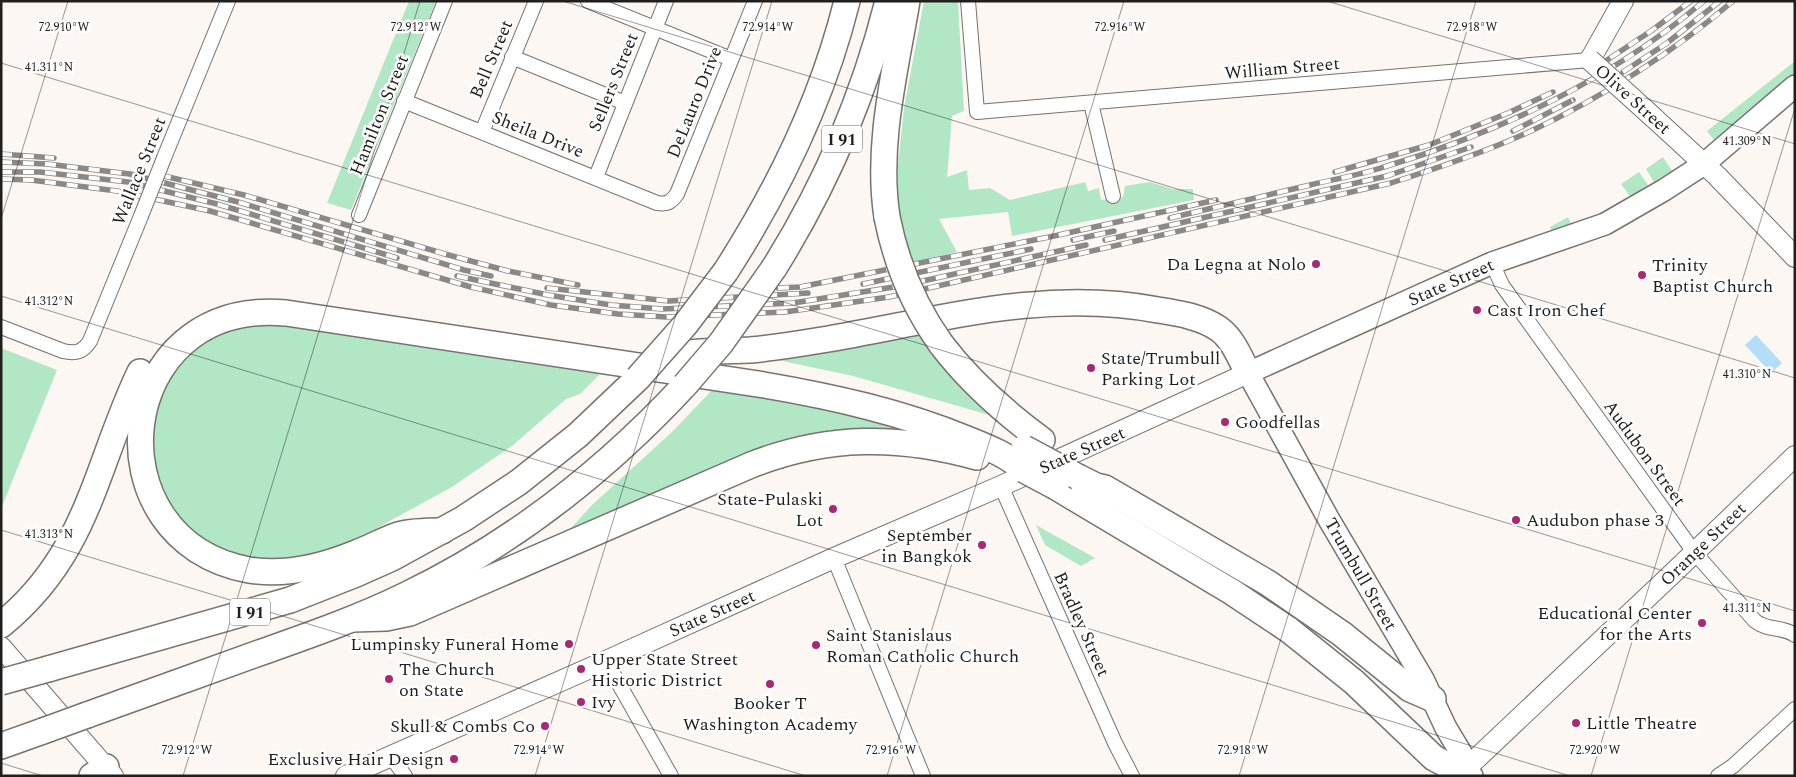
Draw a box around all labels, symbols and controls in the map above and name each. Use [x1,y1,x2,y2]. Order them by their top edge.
street label: Bell Street [463,16,520,103]
text: 72.910°W [39,18,90,37]
text: 72.912°W [391,18,442,37]
text: 72.914°W [743,18,794,37]
text: 72.916°W [1095,18,1146,37]
text: 72.918°W [1447,18,1498,37]
street label: Sellers Street [581,29,646,136]
street label: DeLauro Drive [660,42,729,162]
street label: William Street [1223,50,1341,87]
street label: Hamilton Street [343,51,416,180]
text: 41.311°N [25,58,73,77]
street label: Olive Street [1589,58,1677,141]
street label: Sheila Drive [488,104,588,165]
street label: Wallace Street [106,113,173,229]
road number: I 91 [822,126,862,152]
text: 41.309°N [1723,132,1771,151]
place label: Da Legna at Nolo [1167,251,1306,278]
street label: State Street [1404,251,1499,313]
place label: Trinity Baptist Church [1652,252,1773,300]
marker: Da Legna at Nolo [1310,258,1322,270]
marker: Trinity Baptist Church [1636,269,1648,281]
text: 41.312°N [25,292,73,311]
place label: Cast Iron Chef [1487,297,1606,324]
marker: Cast Iron Chef [1471,304,1483,316]
place label: State/Trumbull Parking Lot [1101,345,1220,393]
marker: State/Trumbull Parking Lot [1085,362,1097,374]
text: 41.310°N [1723,365,1771,384]
street label: Audubon Street [1597,395,1692,512]
place label: Goodfellas [1235,409,1321,436]
marker: Goodfellas [1219,416,1231,428]
street label: State Street [1035,419,1130,481]
place label: State-Pulaski Lot [717,486,823,534]
street label: Orange Street [1654,496,1753,593]
marker: State-Pulaski Lot [827,503,839,515]
place label: Audubon phase 3 [1526,507,1664,534]
street label: Trumbull Street [1317,513,1404,636]
marker: Audubon phase 3 [1510,514,1522,526]
place label: September in Bangkok [881,522,972,570]
text: 41.313°N [25,525,73,544]
marker: September in Bangkok [976,539,988,551]
street label: Bradley Street [1046,567,1117,681]
street label: State Street [665,582,760,644]
road number: I 91 [230,598,270,626]
text: 41.311°N [1723,599,1771,618]
place label: Educational Center for the Arts [1538,600,1692,648]
marker: Educational Center for the Arts [1696,617,1708,629]
place label: Saint Stanislaus Roman Catholic Church [826,622,1019,670]
place label: Lumpinsky Funeral Home [350,631,559,658]
marker: Lumpinsky Funeral Home [563,638,575,650]
marker: Saint Stanislaus Roman Catholic Church [810,639,822,651]
place label: Upper State Street Historic District [591,646,738,694]
place label: The Church on State [399,656,495,704]
marker: Upper State Street Historic District [575,663,587,675]
marker: The Church on State [383,673,395,685]
marker: Booker T Washington Academy [764,678,776,690]
place label: Ivy [591,689,617,716]
place label: Booker T Washington Academy [683,690,859,738]
marker: Ivy [575,696,587,708]
place label: Little Theatre [1586,710,1697,737]
place label: Skull & Combs Co [390,713,535,740]
marker: Little Theatre [1570,717,1582,729]
marker: Skull & Combs Co [539,720,551,732]
text: 72.912°W [162,741,213,760]
text: 72.914°W [514,741,565,760]
text: 72.916°W [866,741,917,760]
text: 72.918°W [1218,741,1269,760]
text: 72.920°W [1570,741,1621,760]
place label: Exclusive Hair Design [267,746,444,773]
marker: Exclusive Hair Design [448,753,460,765]

